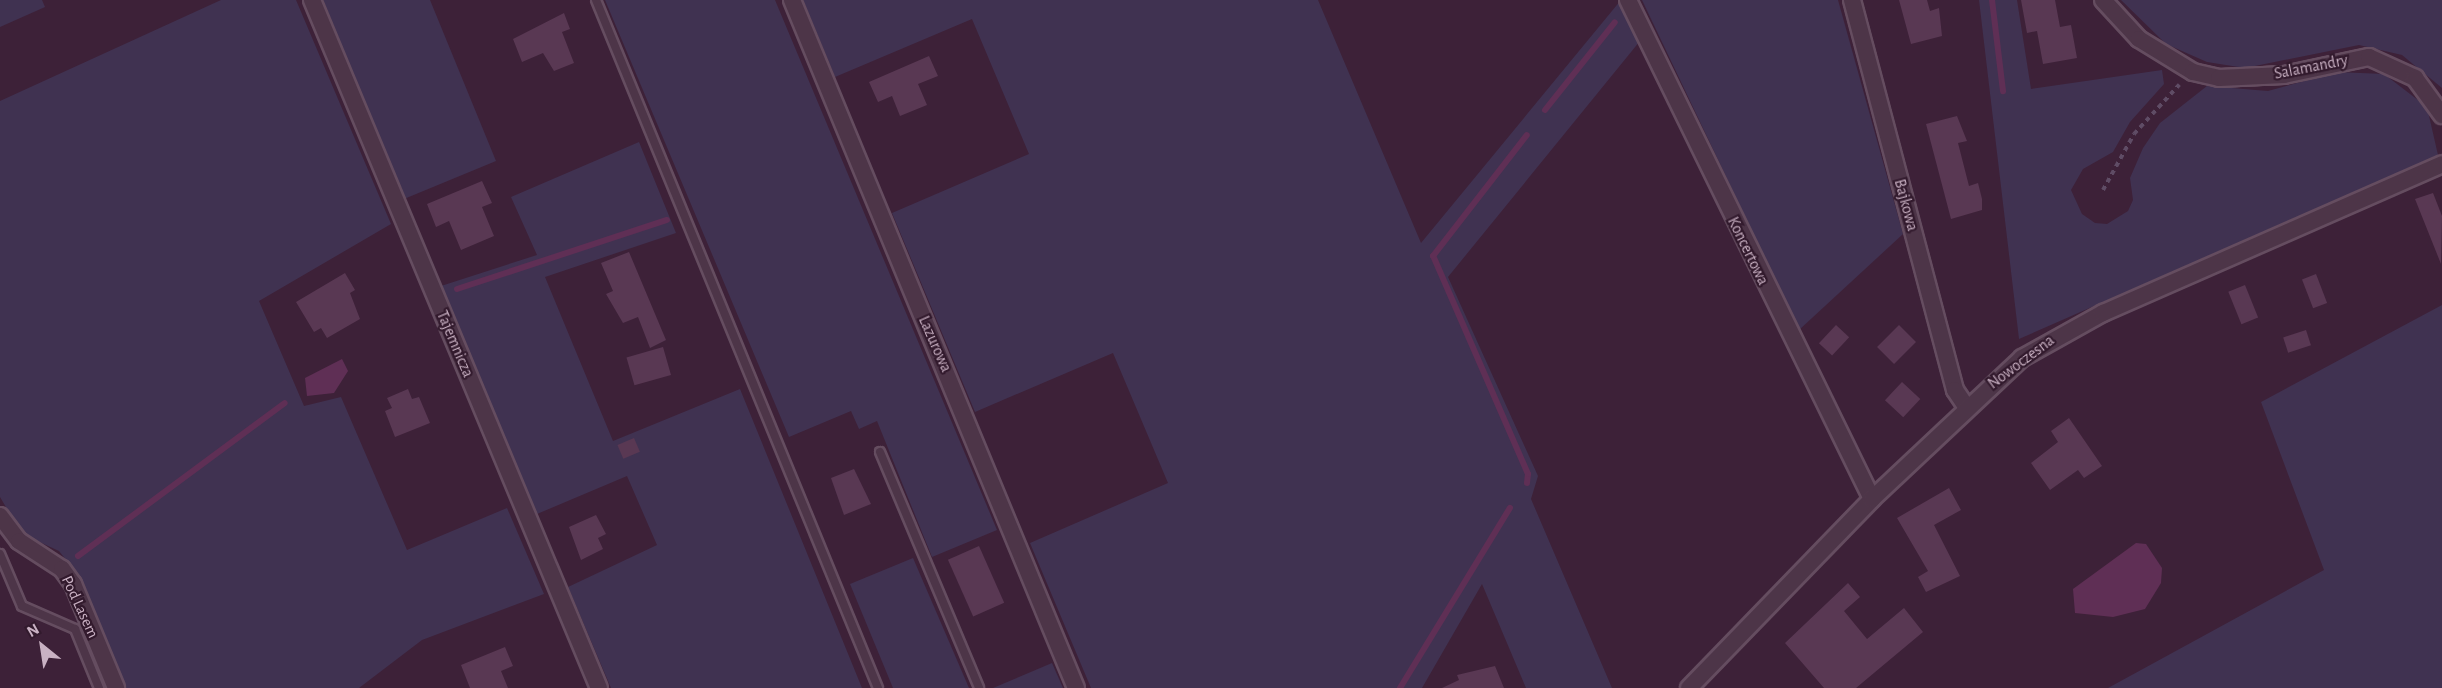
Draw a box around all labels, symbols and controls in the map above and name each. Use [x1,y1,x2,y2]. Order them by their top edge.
street label: Salamandry [2273,50,2349,84]
street label: Bajkowa [1890,177,1922,233]
street label: Koncertowa [1723,214,1773,288]
street label: Tajemnicza [432,308,478,380]
street label: Lazurowa [914,313,956,375]
street label: Nowoczesna [1984,331,2058,393]
street label: Pod Lasem [57,573,103,641]
north arrow [12,616,72,676]
text: N [24,621,42,640]

